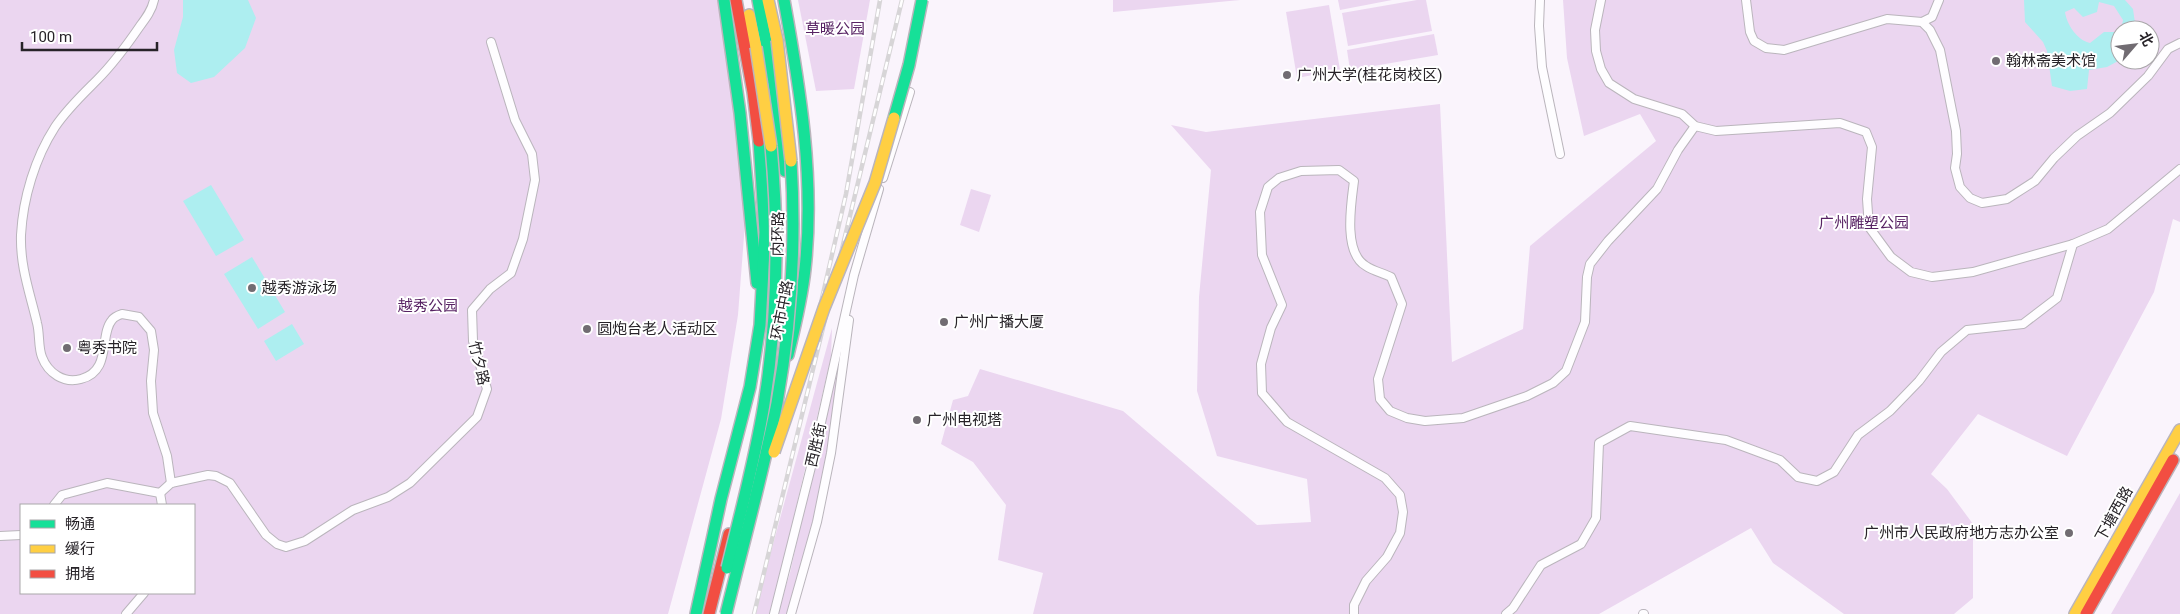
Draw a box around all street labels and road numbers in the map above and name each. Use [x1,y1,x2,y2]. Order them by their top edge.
street label: 内环路 [769,211,787,257]
street label: 环市中路 [767,279,797,341]
street label: 竹夕路 [465,339,493,387]
street label: 西胜街 [802,421,830,469]
street label: 下塘西路 [2092,483,2136,545]

